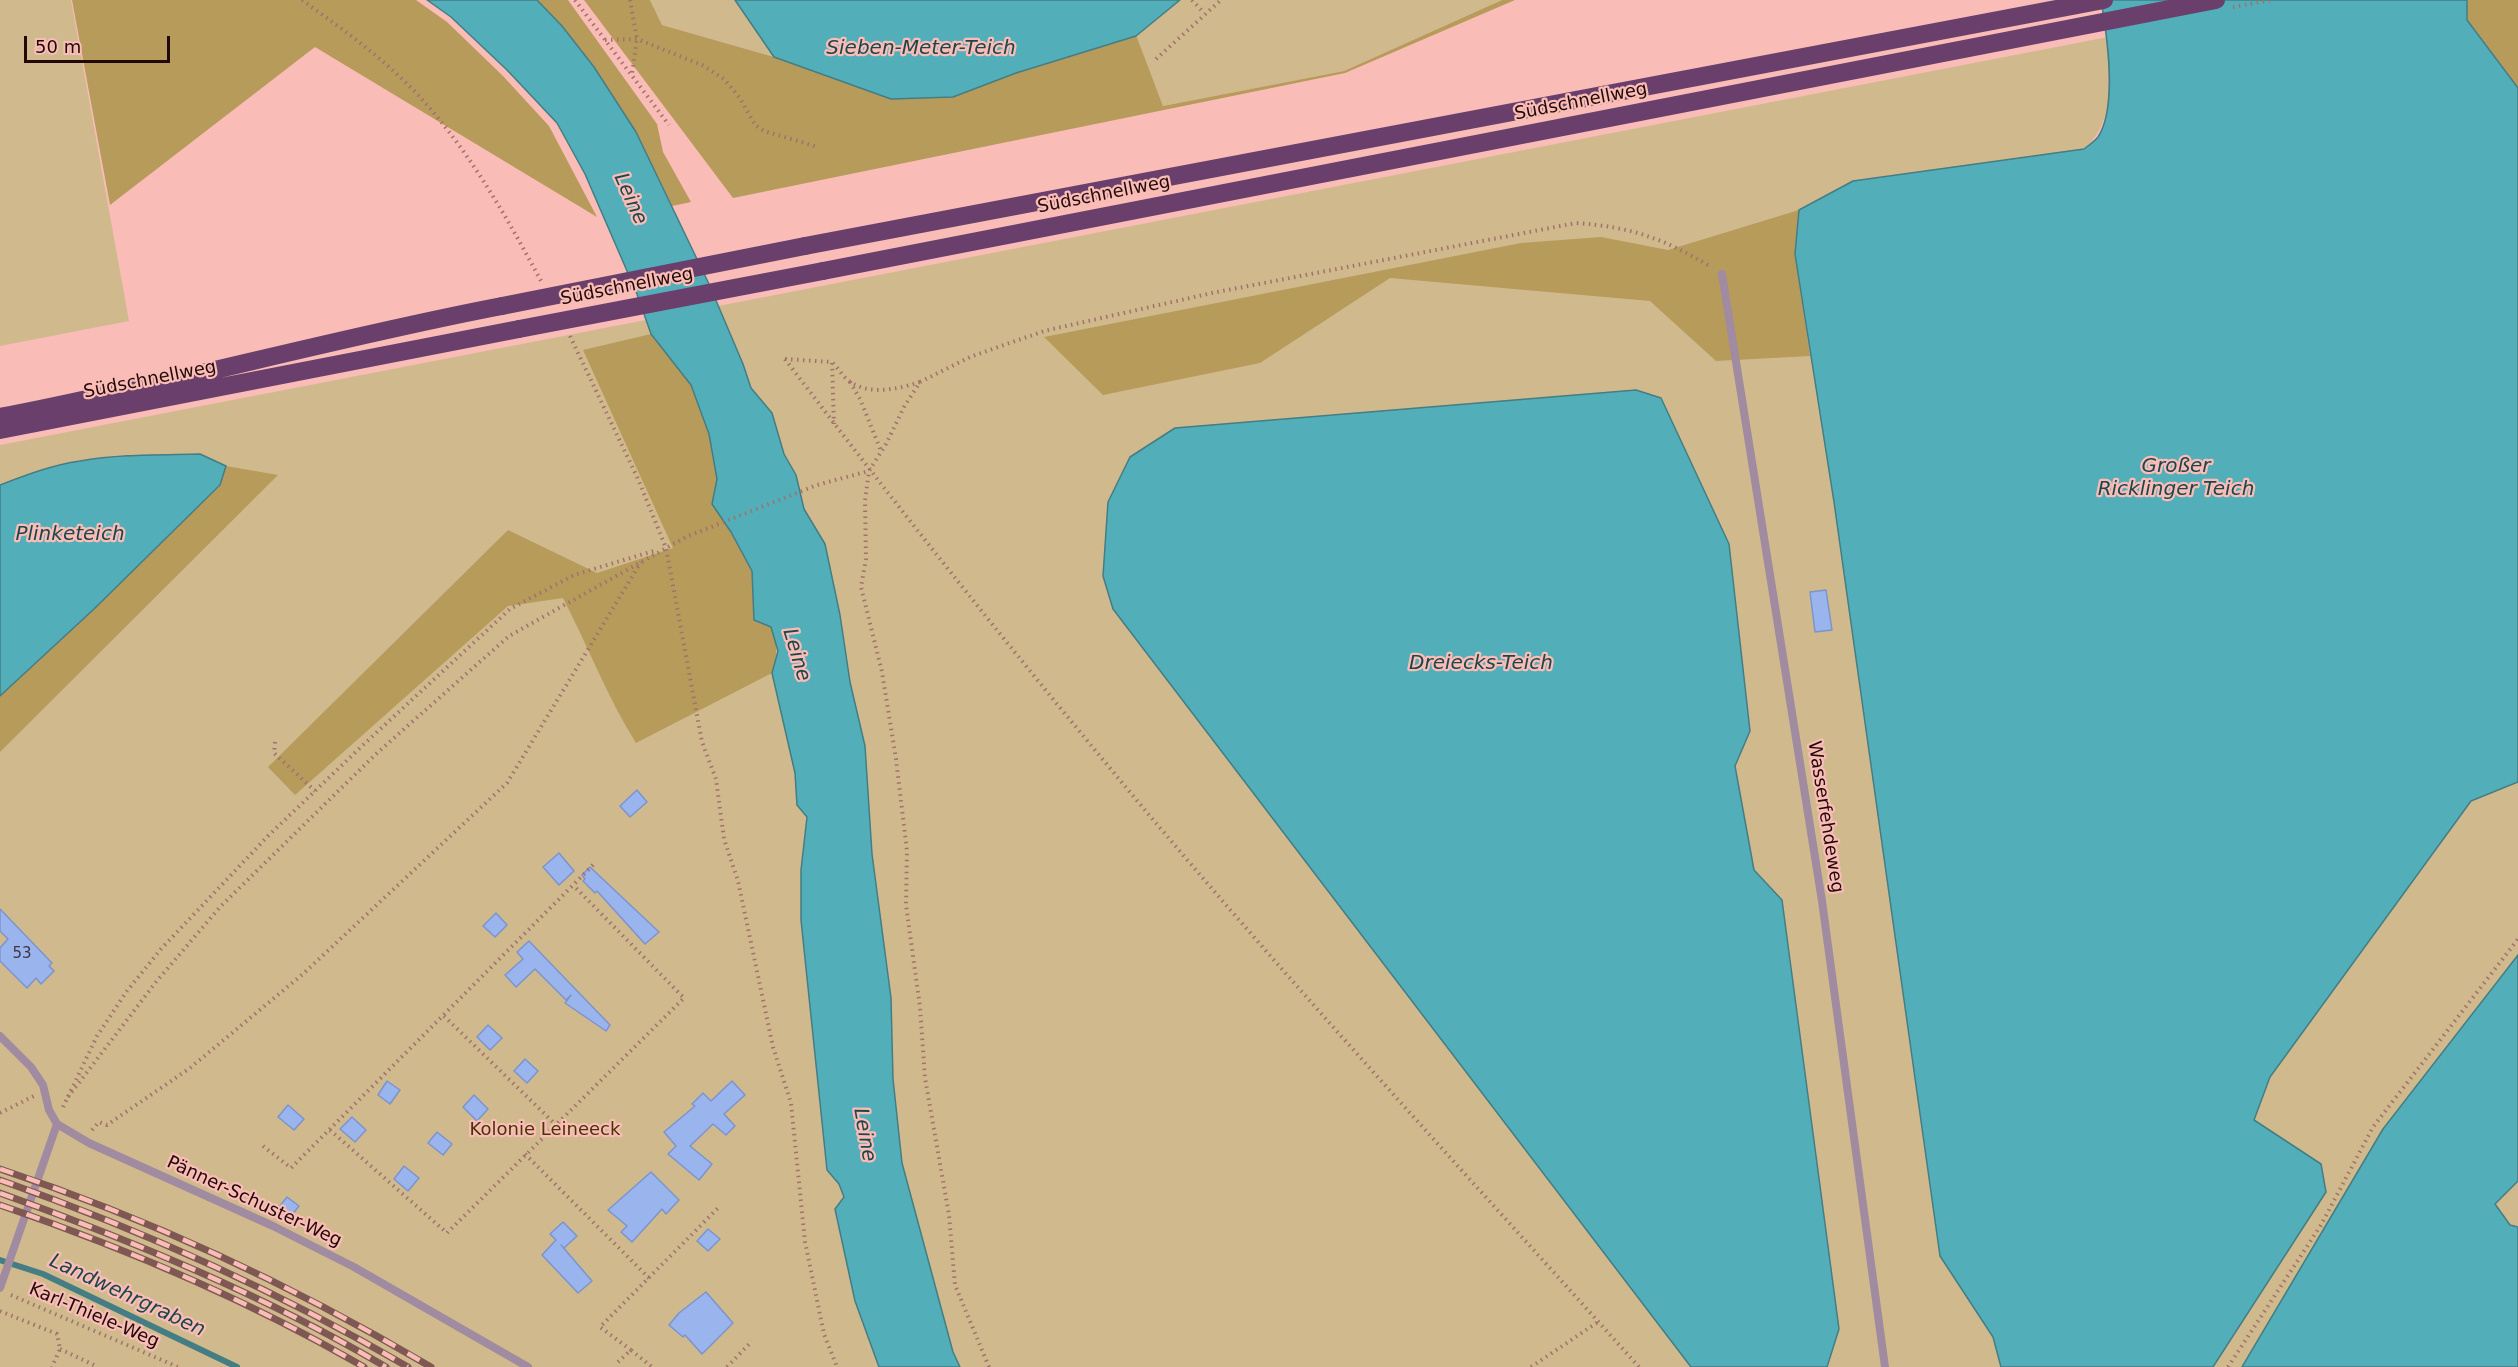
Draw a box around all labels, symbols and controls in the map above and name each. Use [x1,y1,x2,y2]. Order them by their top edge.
scale bar [27,24,172,62]
text: 50 m [35,36,81,57]
water label: Sieben-Meter-Teich [826,37,1016,61]
street label: Südschnellweg [1513,79,1649,125]
water label: Leine [608,169,652,229]
street label: Südschnellweg [1036,172,1172,218]
street label: Südschnellweg [559,264,695,310]
street label: Südschnellweg [82,357,218,403]
water label: Großer Ricklinger Teich [2098,455,2254,502]
water label: Plinketeich [15,523,125,547]
water label: Leine [777,626,815,684]
water label: Dreiecks-Teich [1409,652,1553,676]
street label: Wasserfehdeweg [1802,740,1848,894]
house number: 53 [12,945,32,963]
water label: Leine [847,1106,881,1164]
park label: Kolonie Leineeck [470,1119,620,1141]
street label: Pänner-Schuster-Weg [163,1152,345,1252]
water label: Landwehrgraben [45,1249,209,1343]
street label: Karl-Thiele-Weg [26,1279,162,1353]

